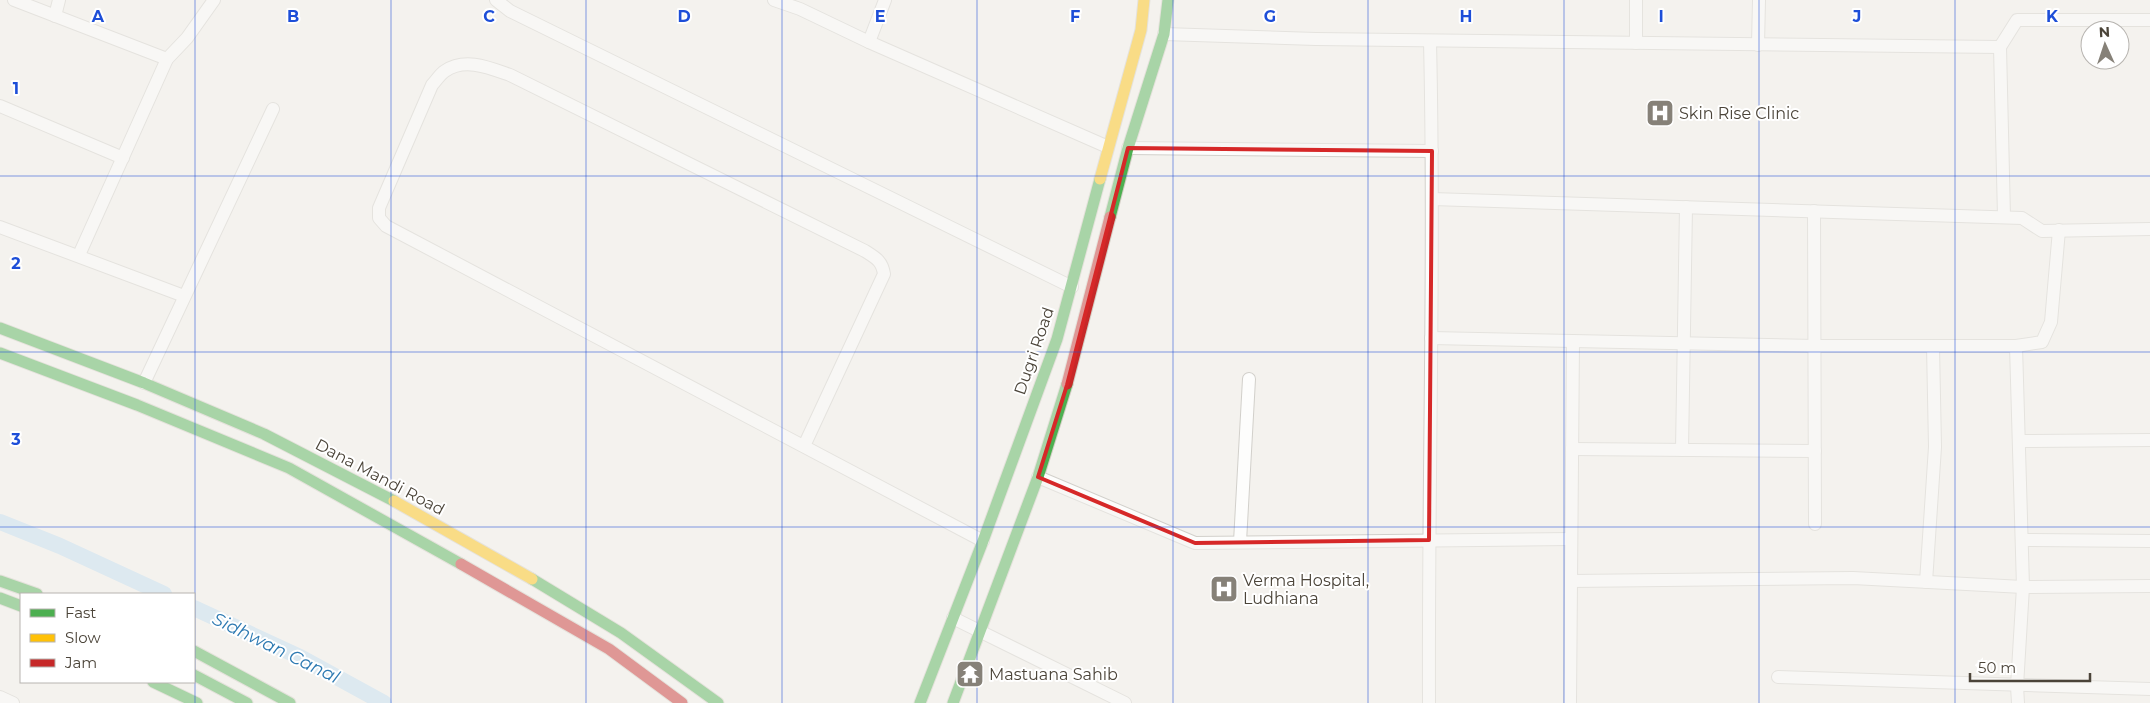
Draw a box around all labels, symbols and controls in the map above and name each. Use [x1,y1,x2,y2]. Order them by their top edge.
text: A [91,7,105,26]
text: B [287,7,299,26]
text: C [483,7,495,26]
text: D [677,7,691,26]
text: E [875,7,885,26]
text: F [1070,7,1080,26]
text: G [1264,7,1276,26]
text: H [1460,7,1472,26]
text: I [1658,7,1664,26]
text: J [1852,7,1861,26]
text: K [2046,7,2059,26]
north arrow [2080,20,2130,70]
text: N [2098,23,2110,41]
text: 1 [13,79,19,98]
hospital icon: Skin Rise Clinic [1645,98,1675,128]
place label: Skin Rise Clinic [1679,104,1799,123]
text: 2 [11,254,21,273]
street label: Dugri Road [1010,305,1058,397]
text: 3 [10,430,21,449]
street label: Dana Mandi Road [312,435,448,519]
place label: Verma Hospital, Ludhiana [1243,571,1369,608]
hospital icon: Verma Hospital, Ludhiana [1209,574,1239,604]
legend [20,593,195,683]
text: Fast [65,603,96,622]
water label: Sidhwan Canal [209,608,343,688]
text: Slow [65,628,101,647]
scale bar [1970,650,2090,682]
text: Jam [64,653,97,672]
text: 50 m [1978,658,2016,677]
temple icon: Mastuana Sahib [955,659,985,689]
place label: Mastuana Sahib [989,665,1118,684]

